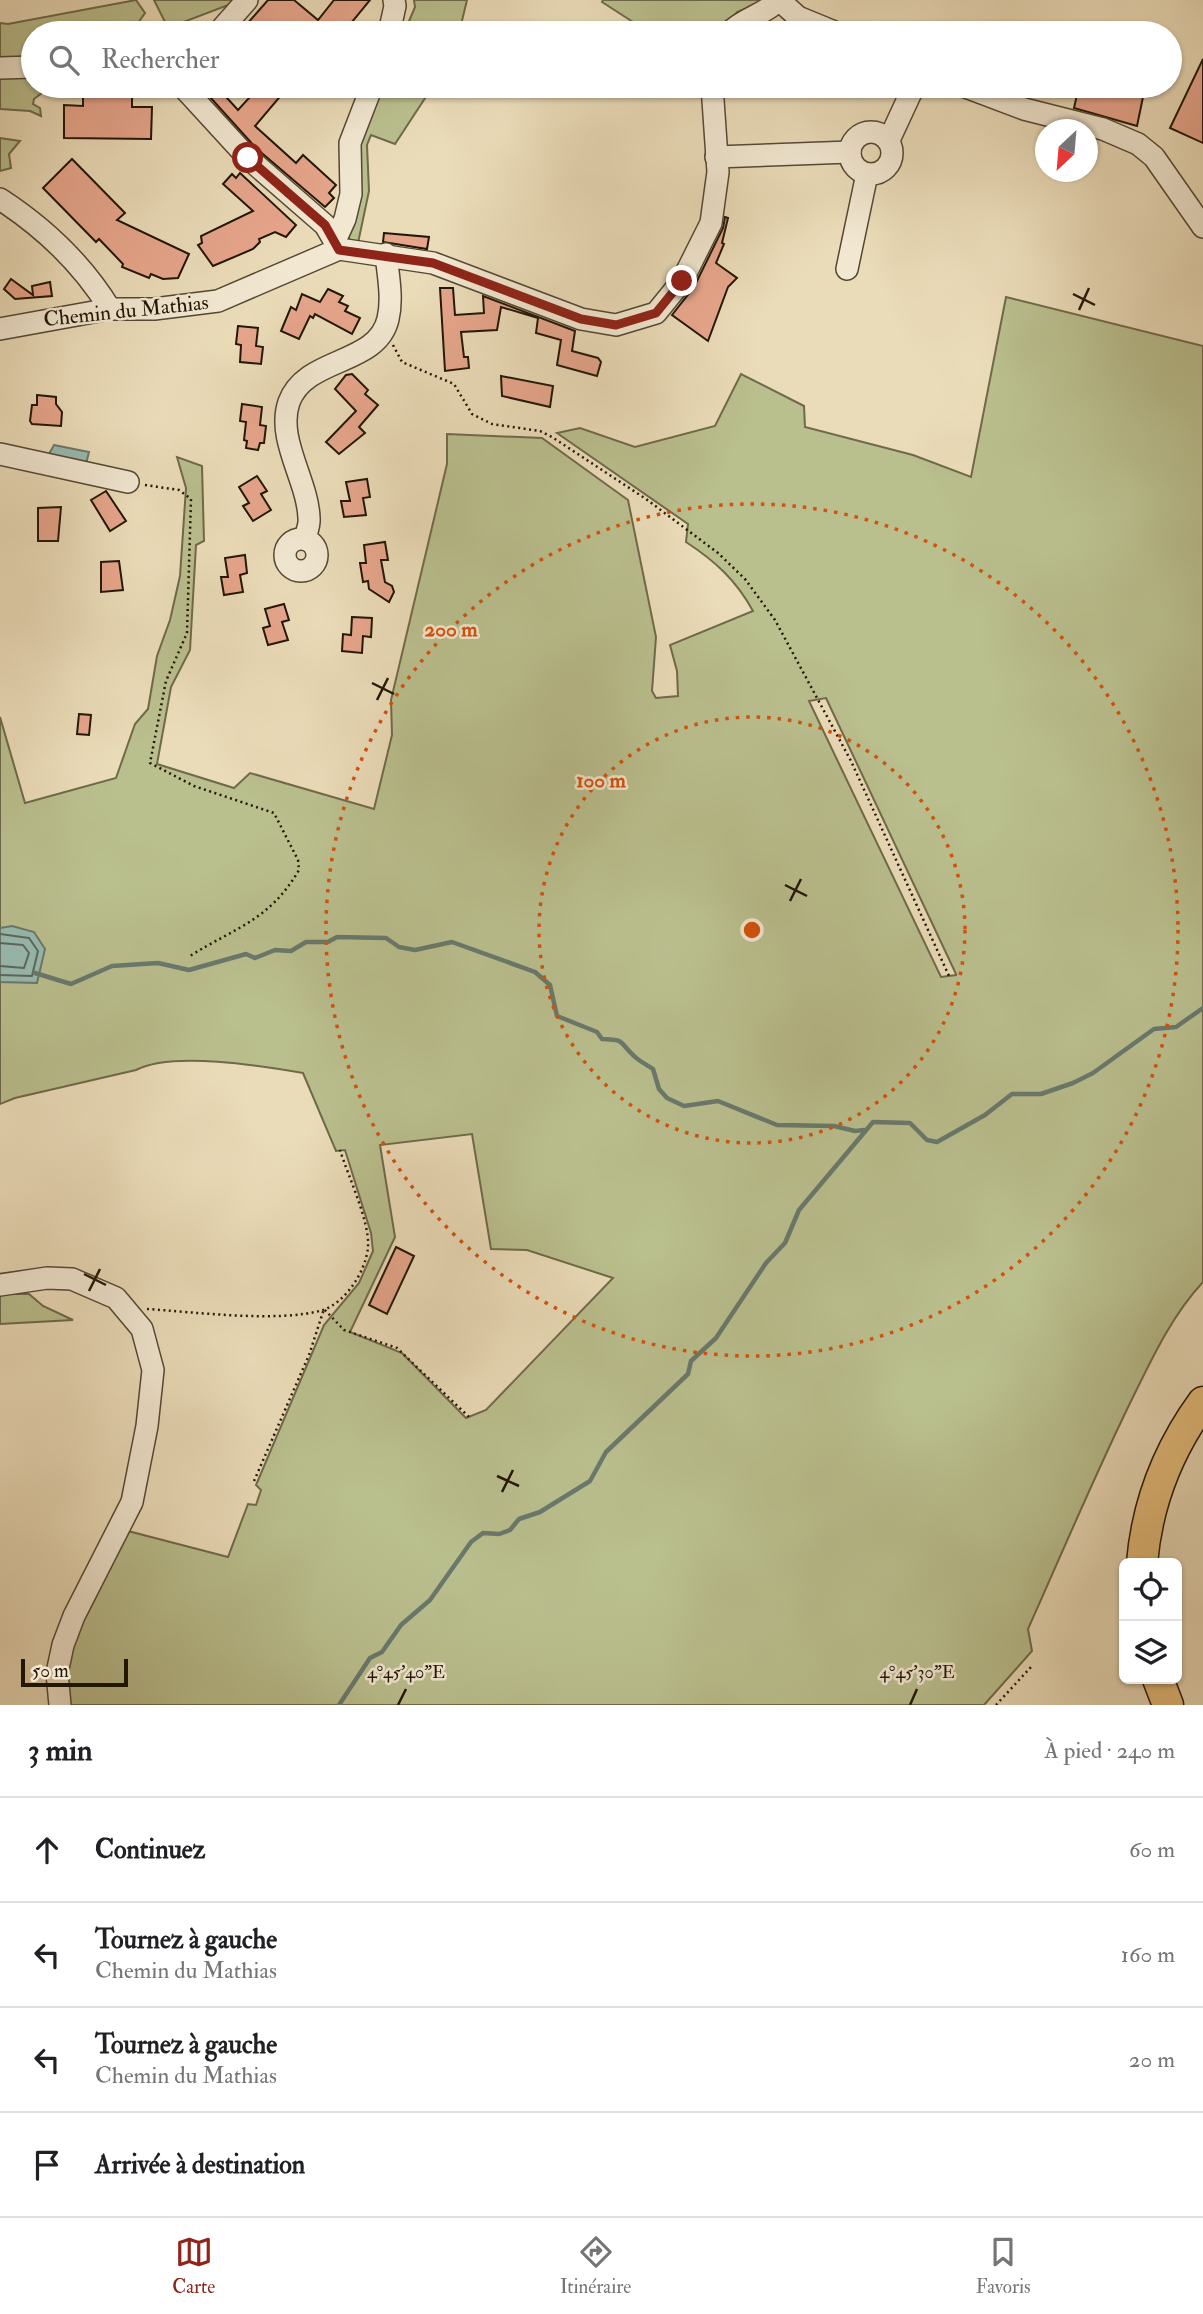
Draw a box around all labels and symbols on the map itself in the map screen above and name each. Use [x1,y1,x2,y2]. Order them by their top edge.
north arrow [1035,119,1098,182]
route start [232,142,263,173]
route end [666,265,697,296]
street label: Chemin du Mathias [42,289,210,333]
text: 200 m [425,616,478,643]
text: 100 m [576,767,627,794]
centre of rings [740,918,764,942]
scale bar [21,1656,128,1688]
text: 4°45'40"E [367,1661,445,1684]
text: 4°45'30"E [879,1661,955,1684]

